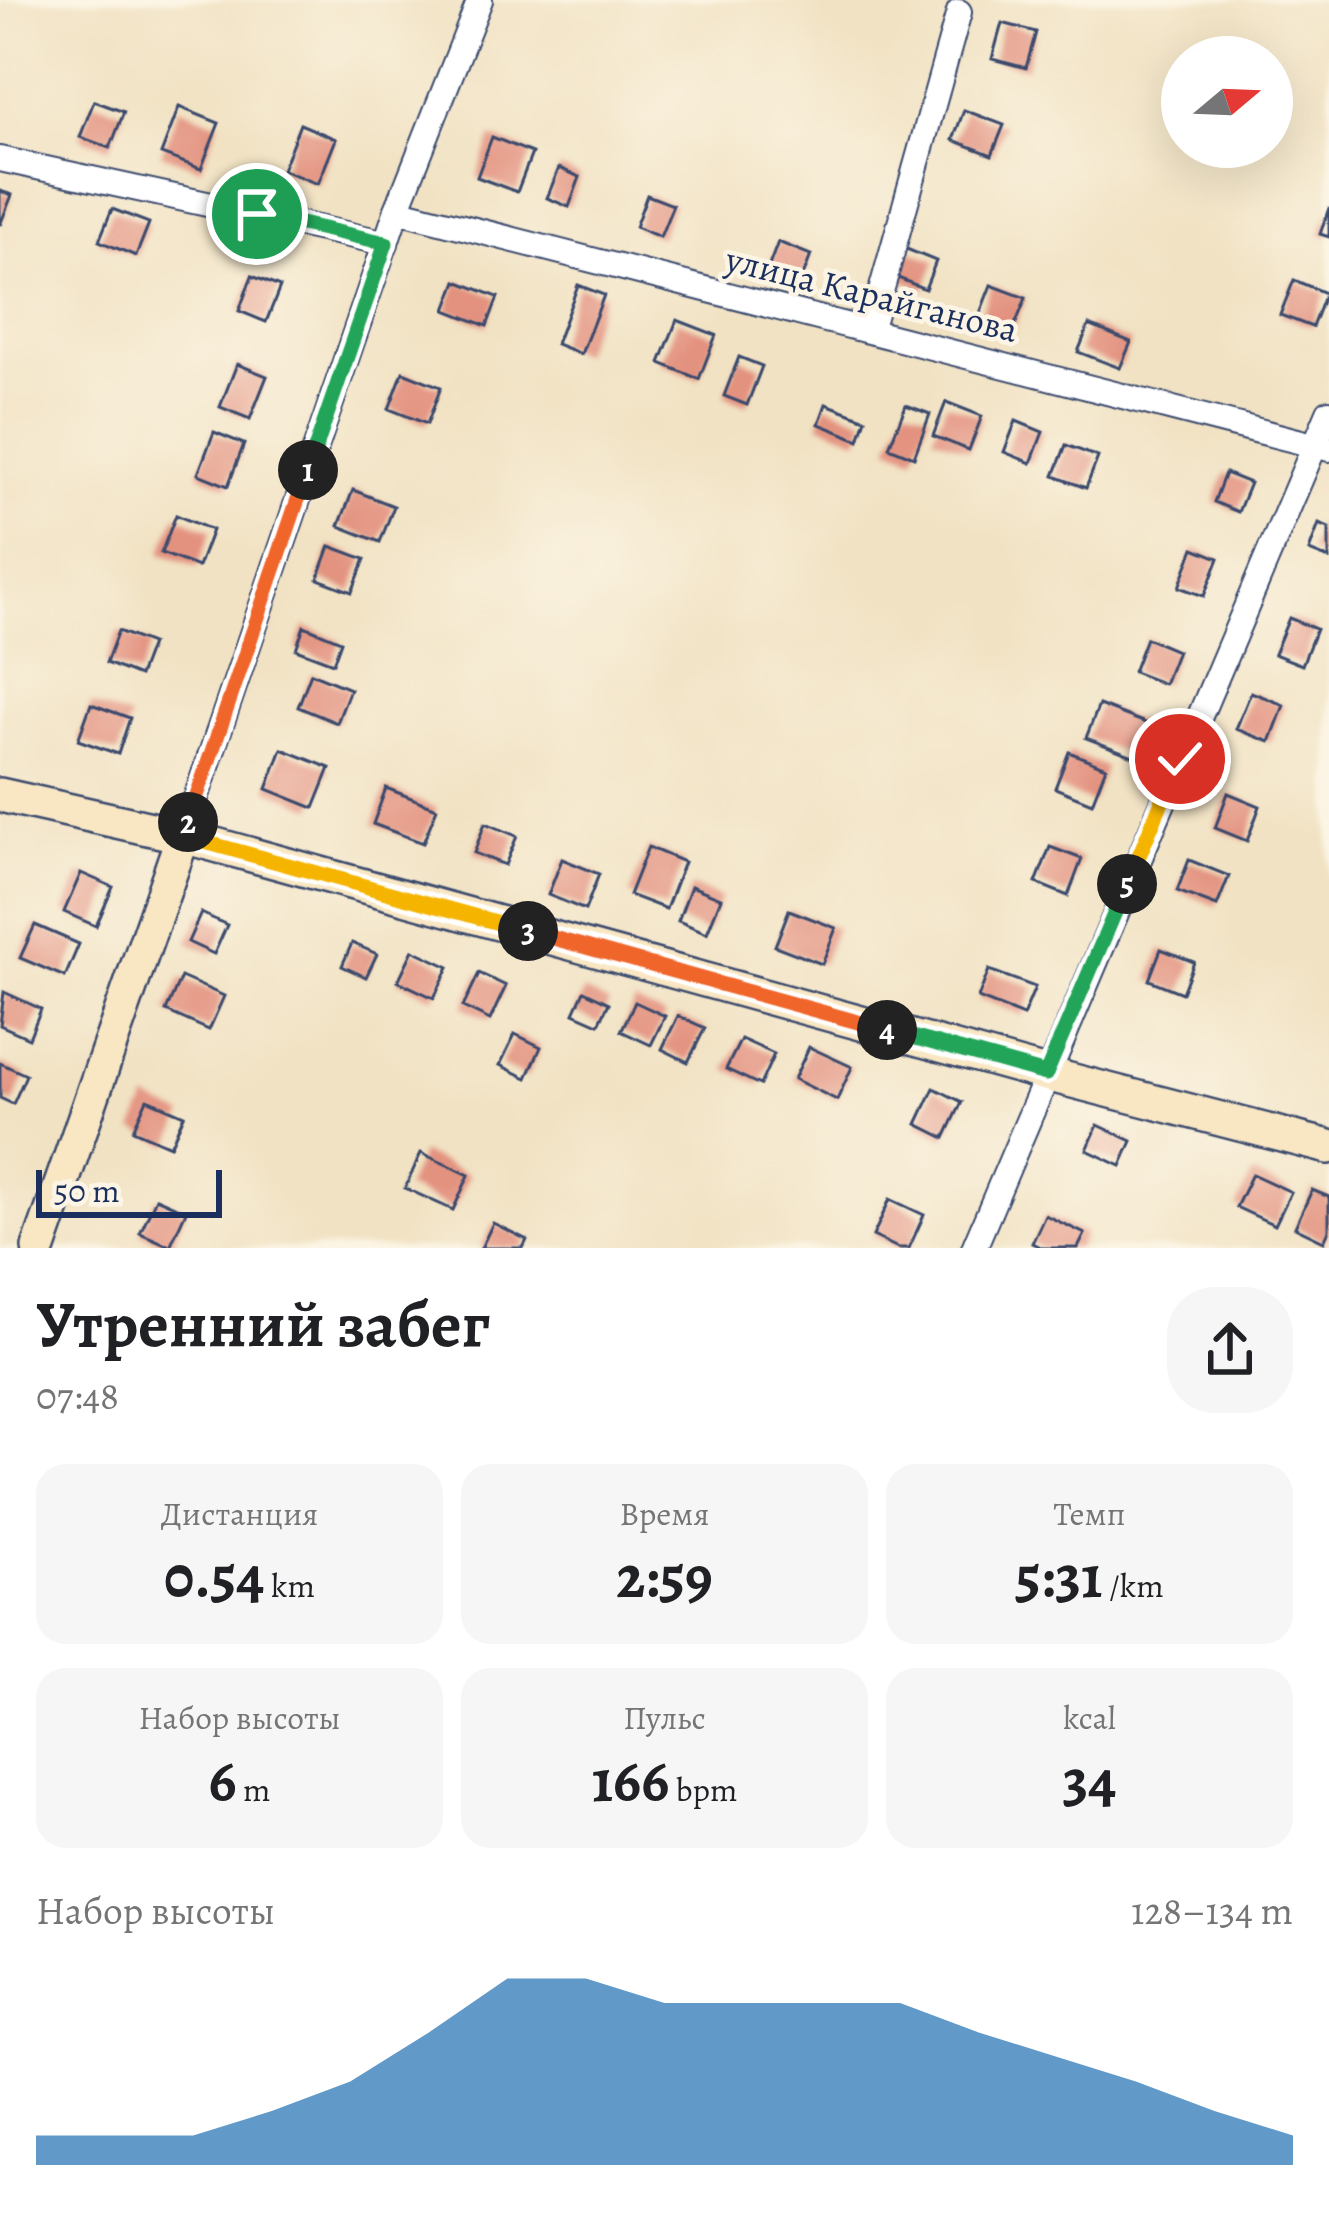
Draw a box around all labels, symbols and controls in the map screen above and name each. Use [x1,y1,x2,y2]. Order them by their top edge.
north arrow [1161,36,1293,168]
map controls [1161,36,1293,168]
pin [206,163,308,265]
icon: arrive [224,181,290,247]
street label: улица Карайганова [720,234,1024,354]
pin: 1 [278,440,338,500]
text: 1 [302,447,314,492]
pin [1129,708,1231,810]
icon: check [1147,726,1213,792]
pin: 2 [158,792,218,852]
text: 2 [180,799,196,844]
pin: 5 [1097,854,1157,914]
text: 5 [1120,861,1134,906]
pin: 3 [498,901,558,961]
text: 3 [521,908,535,953]
pin: 4 [857,1000,917,1060]
text: 4 [879,1007,895,1052]
scale bar [36,1164,222,1217]
text: 50 m [54,1168,120,1213]
text: Утренний забег [36,1279,490,1369]
button: share [1167,1287,1293,1413]
text: 07:48 [36,1369,119,1422]
text: Дистанция [161,1491,318,1536]
text: Время [620,1491,709,1536]
text: Темп [1054,1491,1125,1536]
text: 0.54 [164,1536,265,1618]
text: 2:59 [616,1536,713,1618]
text: 5:31 [1015,1536,1102,1618]
text: km [265,1563,315,1608]
text: /km [1102,1563,1164,1608]
text: Набор высоты [138,1695,341,1740]
text: Пульс [623,1695,706,1740]
text: kcal [1063,1695,1116,1740]
text: 6 [208,1740,237,1822]
text: 166 [592,1740,669,1822]
text: 34 [1063,1740,1117,1822]
text: m [237,1767,271,1812]
text: bpm [669,1767,737,1812]
text: Набор высоты [36,1884,275,1937]
text: 128–134 m [1131,1884,1293,1937]

